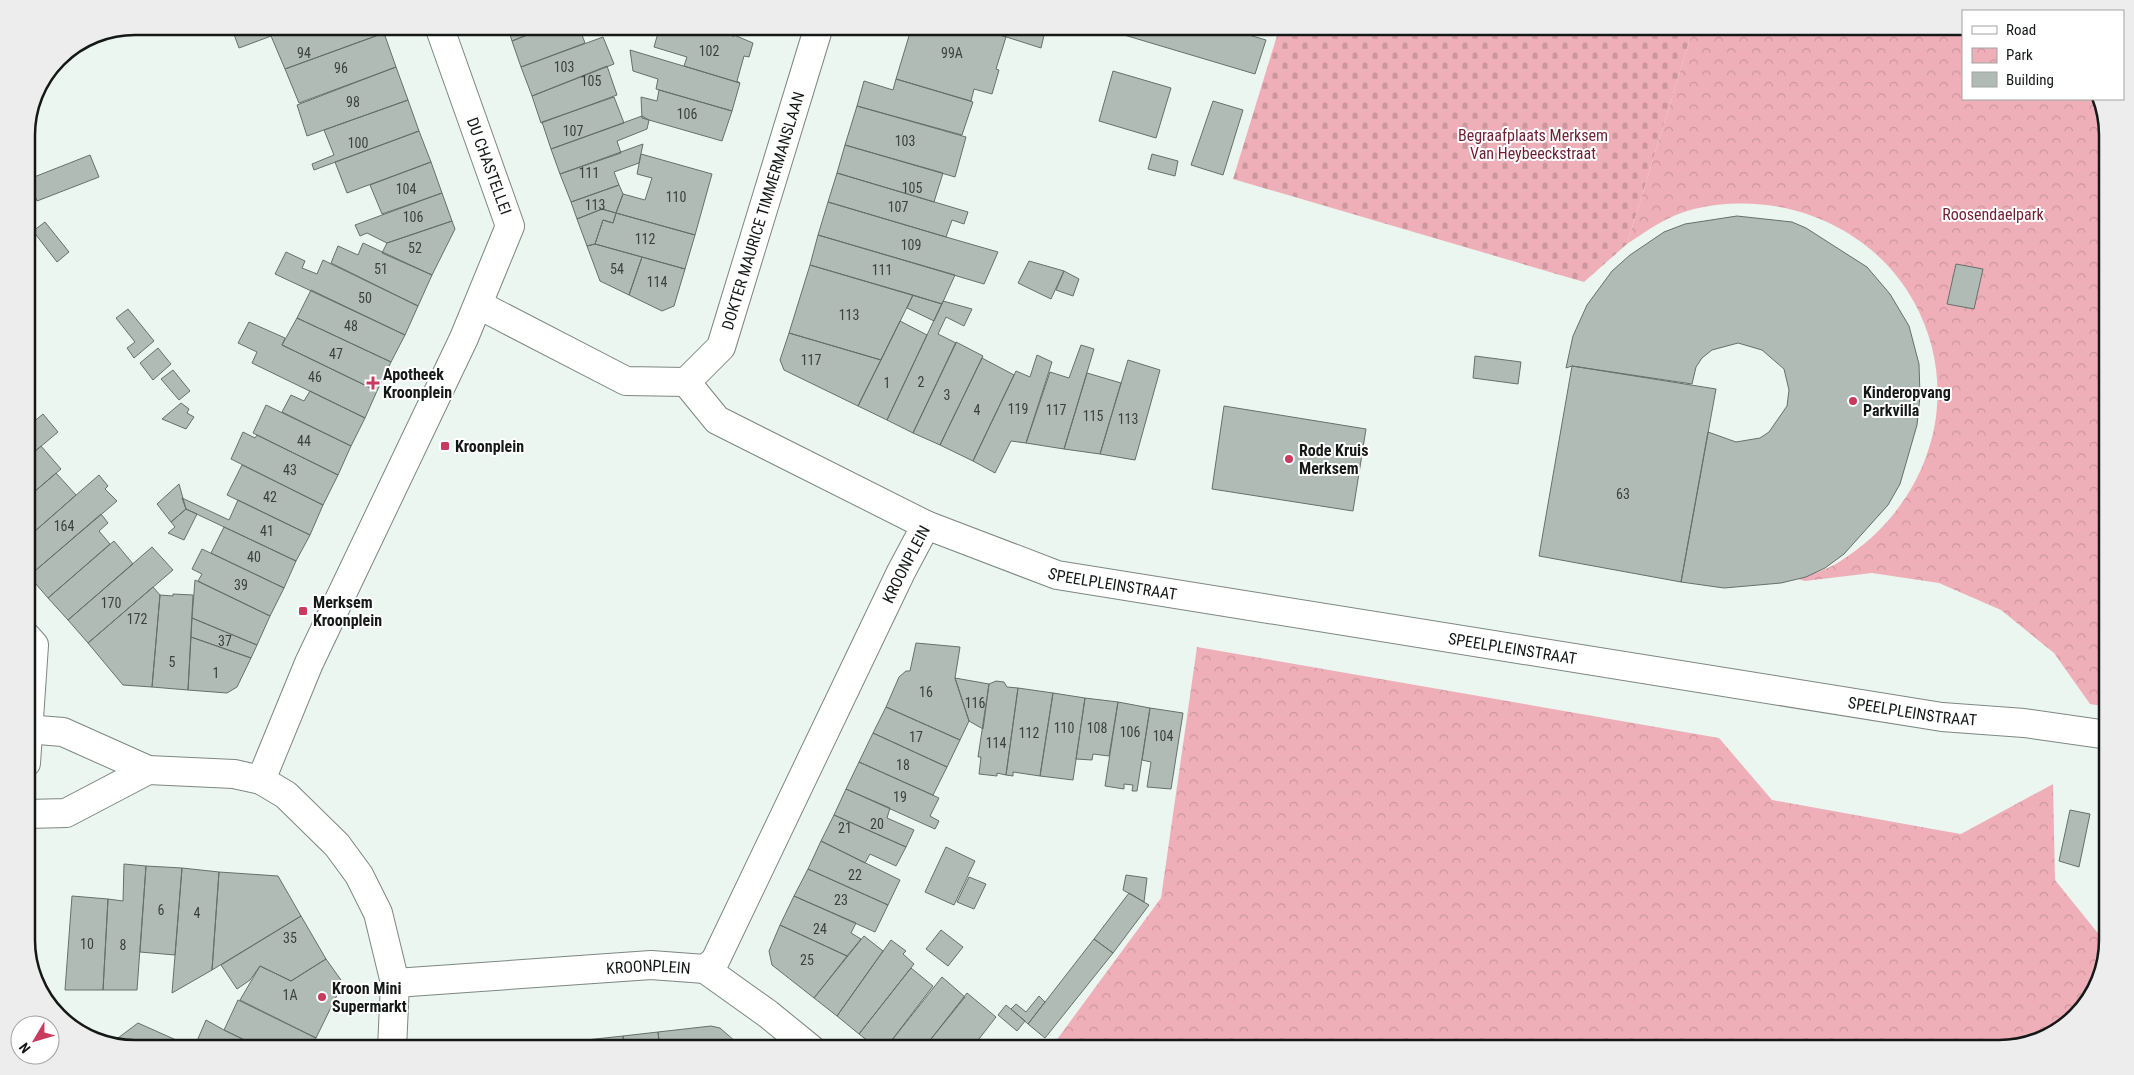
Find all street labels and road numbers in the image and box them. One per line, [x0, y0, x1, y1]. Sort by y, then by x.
street label: DOKTER MAURICE TIMMERMANSLAAN [717, 89, 808, 332]
street label: DU CHASTELLEI [463, 115, 515, 217]
street label: KROONPLEIN [878, 522, 934, 606]
street label: SPEELPLEINSTRAAT [1046, 563, 1178, 604]
street label: SPEELPLEINSTRAAT [1447, 628, 1578, 668]
street label: SPEELPLEINSTRAAT [1847, 693, 1978, 729]
street label: KROONPLEIN [605, 955, 691, 978]

